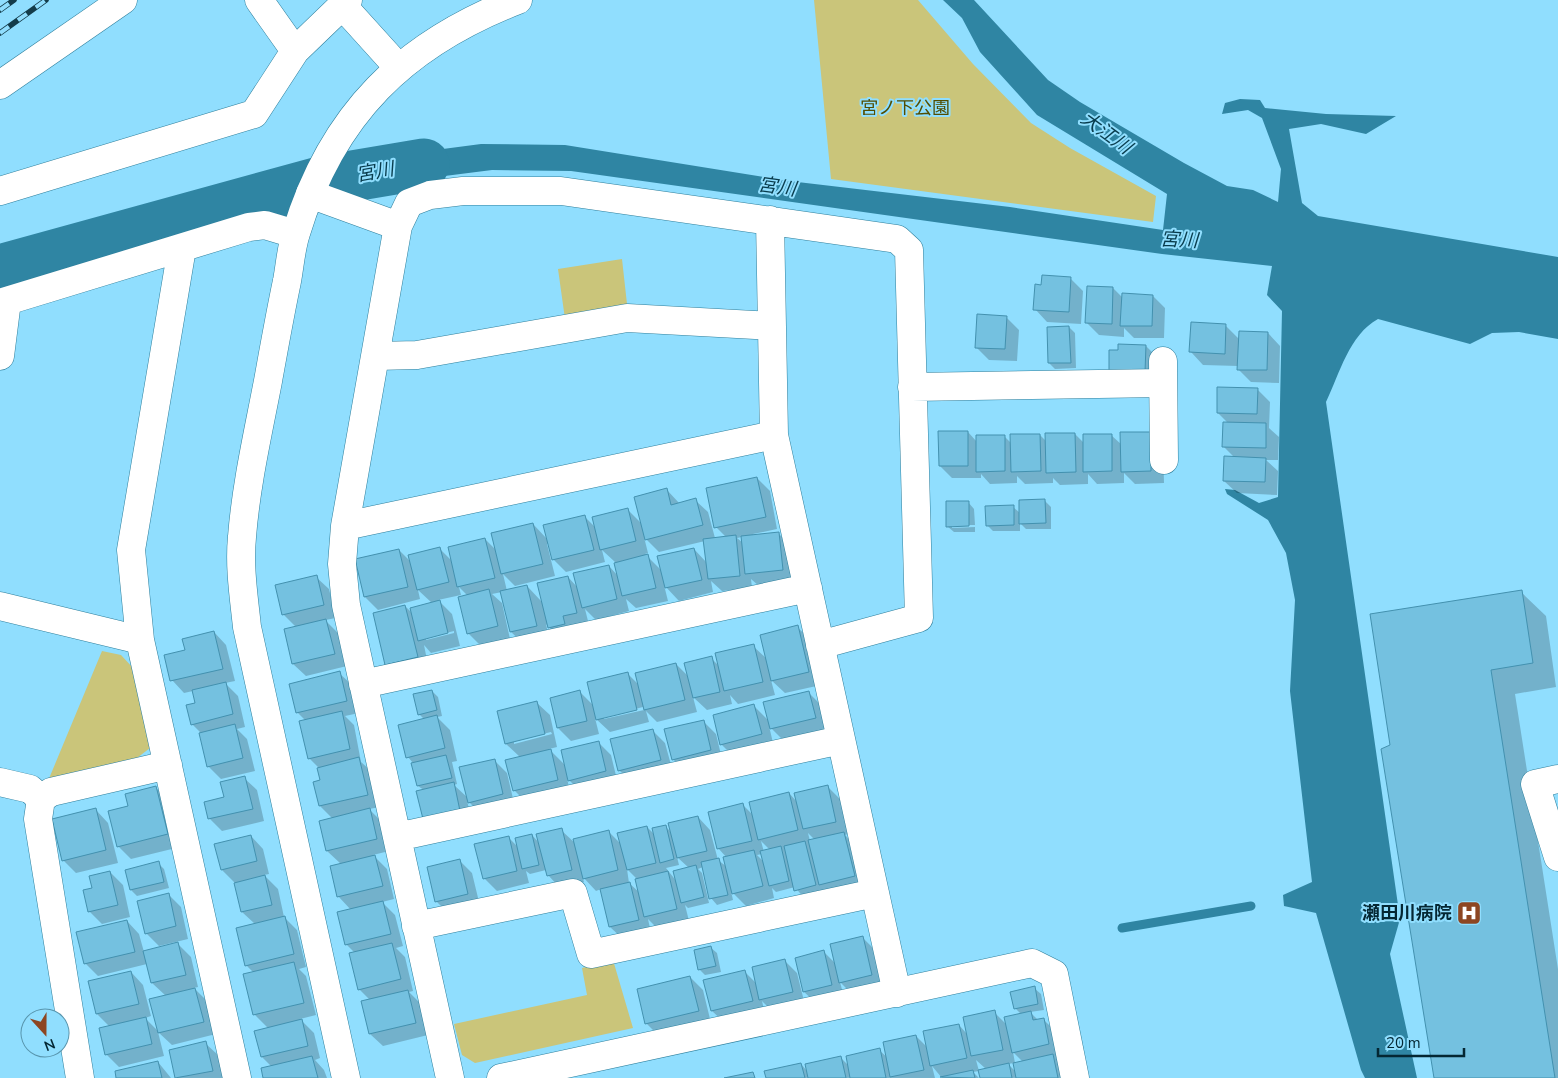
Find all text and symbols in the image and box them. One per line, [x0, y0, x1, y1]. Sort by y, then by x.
park label: 宮ノ下公園 [860, 96, 950, 120]
water label: 大江川 [1075, 106, 1138, 161]
water label: 宮川 [354, 156, 398, 188]
water label: 宮川 [756, 171, 800, 203]
water label: 宮川 [1159, 226, 1201, 254]
hospital icon: 瀬田川病院 [1456, 900, 1482, 926]
place label: 瀬田川病院 [1362, 901, 1452, 925]
north arrow [20, 1008, 70, 1058]
scale bar [1378, 1026, 1464, 1058]
text: 20 m [1386, 1033, 1421, 1053]
text: N [41, 1034, 58, 1055]

